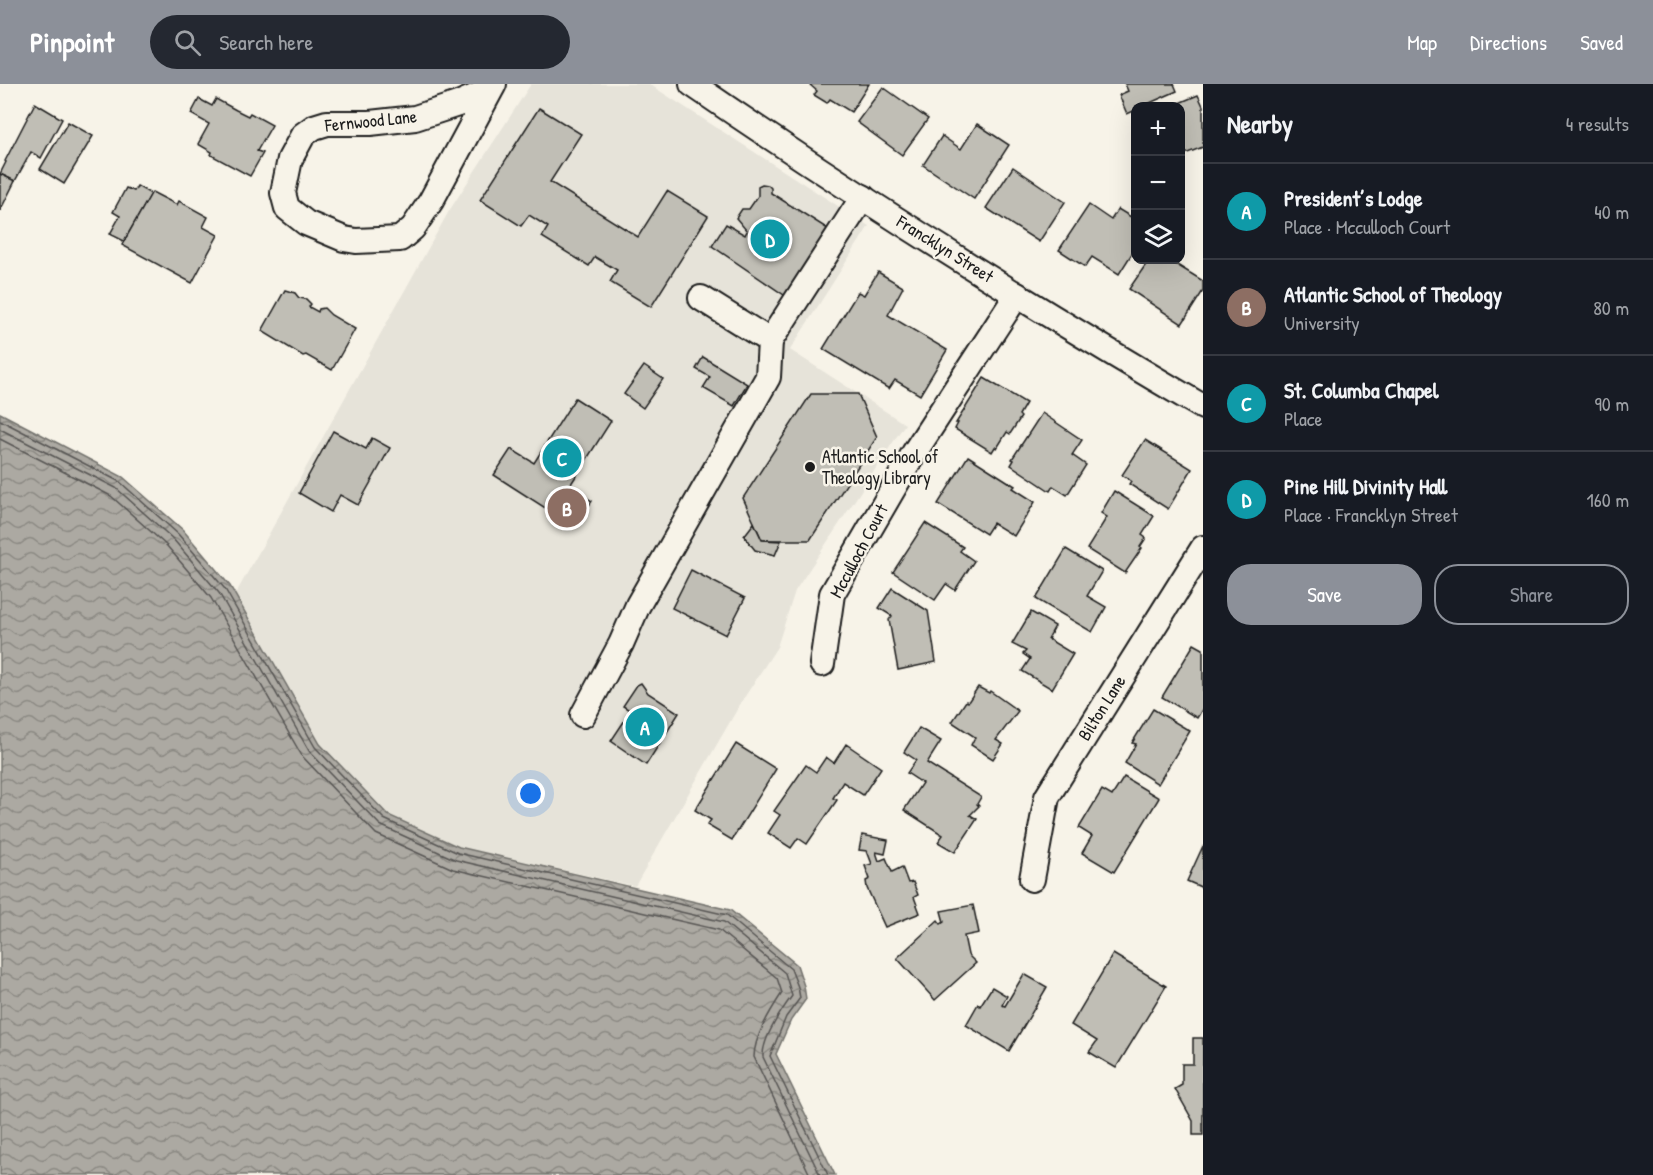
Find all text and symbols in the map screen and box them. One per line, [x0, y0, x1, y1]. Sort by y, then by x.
search box [150, 15, 570, 69]
text: Pinpoint [30, 23, 114, 61]
icon: search [171, 26, 204, 59]
text: Search here [219, 27, 313, 57]
text: Map [1407, 28, 1437, 57]
text: Directions [1470, 28, 1547, 57]
text: Saved [1580, 28, 1623, 57]
map controls [1131, 102, 1185, 264]
button: + [1131, 102, 1185, 156]
street label: Fernwood Lane [323, 103, 418, 138]
text: Nearby [1227, 106, 1293, 141]
text: 4 results [1566, 110, 1629, 137]
button: − [1131, 156, 1185, 210]
text: President’s Lodge [1284, 183, 1423, 213]
text: A [1242, 198, 1251, 225]
text: 40 m [1594, 198, 1629, 225]
street label: Francklyn Street [891, 208, 999, 289]
button: layers [1131, 210, 1185, 264]
text: Place · Mcculloch Court [1284, 213, 1450, 240]
pin: D [750, 216, 790, 262]
text: Atlantic School of Theology [1284, 279, 1502, 309]
text: B [1241, 294, 1252, 321]
text: 80 m [1593, 294, 1629, 321]
text: University [1284, 309, 1360, 336]
text: St. Columba Chapel [1284, 375, 1439, 405]
text: C [1241, 390, 1252, 417]
text: 90 m [1595, 390, 1629, 417]
text: Place [1284, 405, 1323, 432]
pin: C [542, 436, 582, 481]
place label: Atlantic School of Theology Library [822, 444, 939, 490]
marker: Atlantic School of Theology Library [803, 460, 817, 474]
text: Pine Hill Divinity Hall [1284, 471, 1447, 501]
pin: B [548, 486, 586, 530]
text: D [1242, 486, 1251, 513]
text: 160 m [1587, 486, 1629, 513]
street label: Mcculloch Court [823, 499, 894, 602]
text: Place · Francklyn Street [1284, 501, 1458, 528]
button: Save [1227, 564, 1422, 625]
button: Share [1434, 564, 1629, 625]
street label: Bilton Lane [1072, 670, 1131, 745]
pin: A [626, 704, 664, 750]
your location [516, 779, 545, 808]

